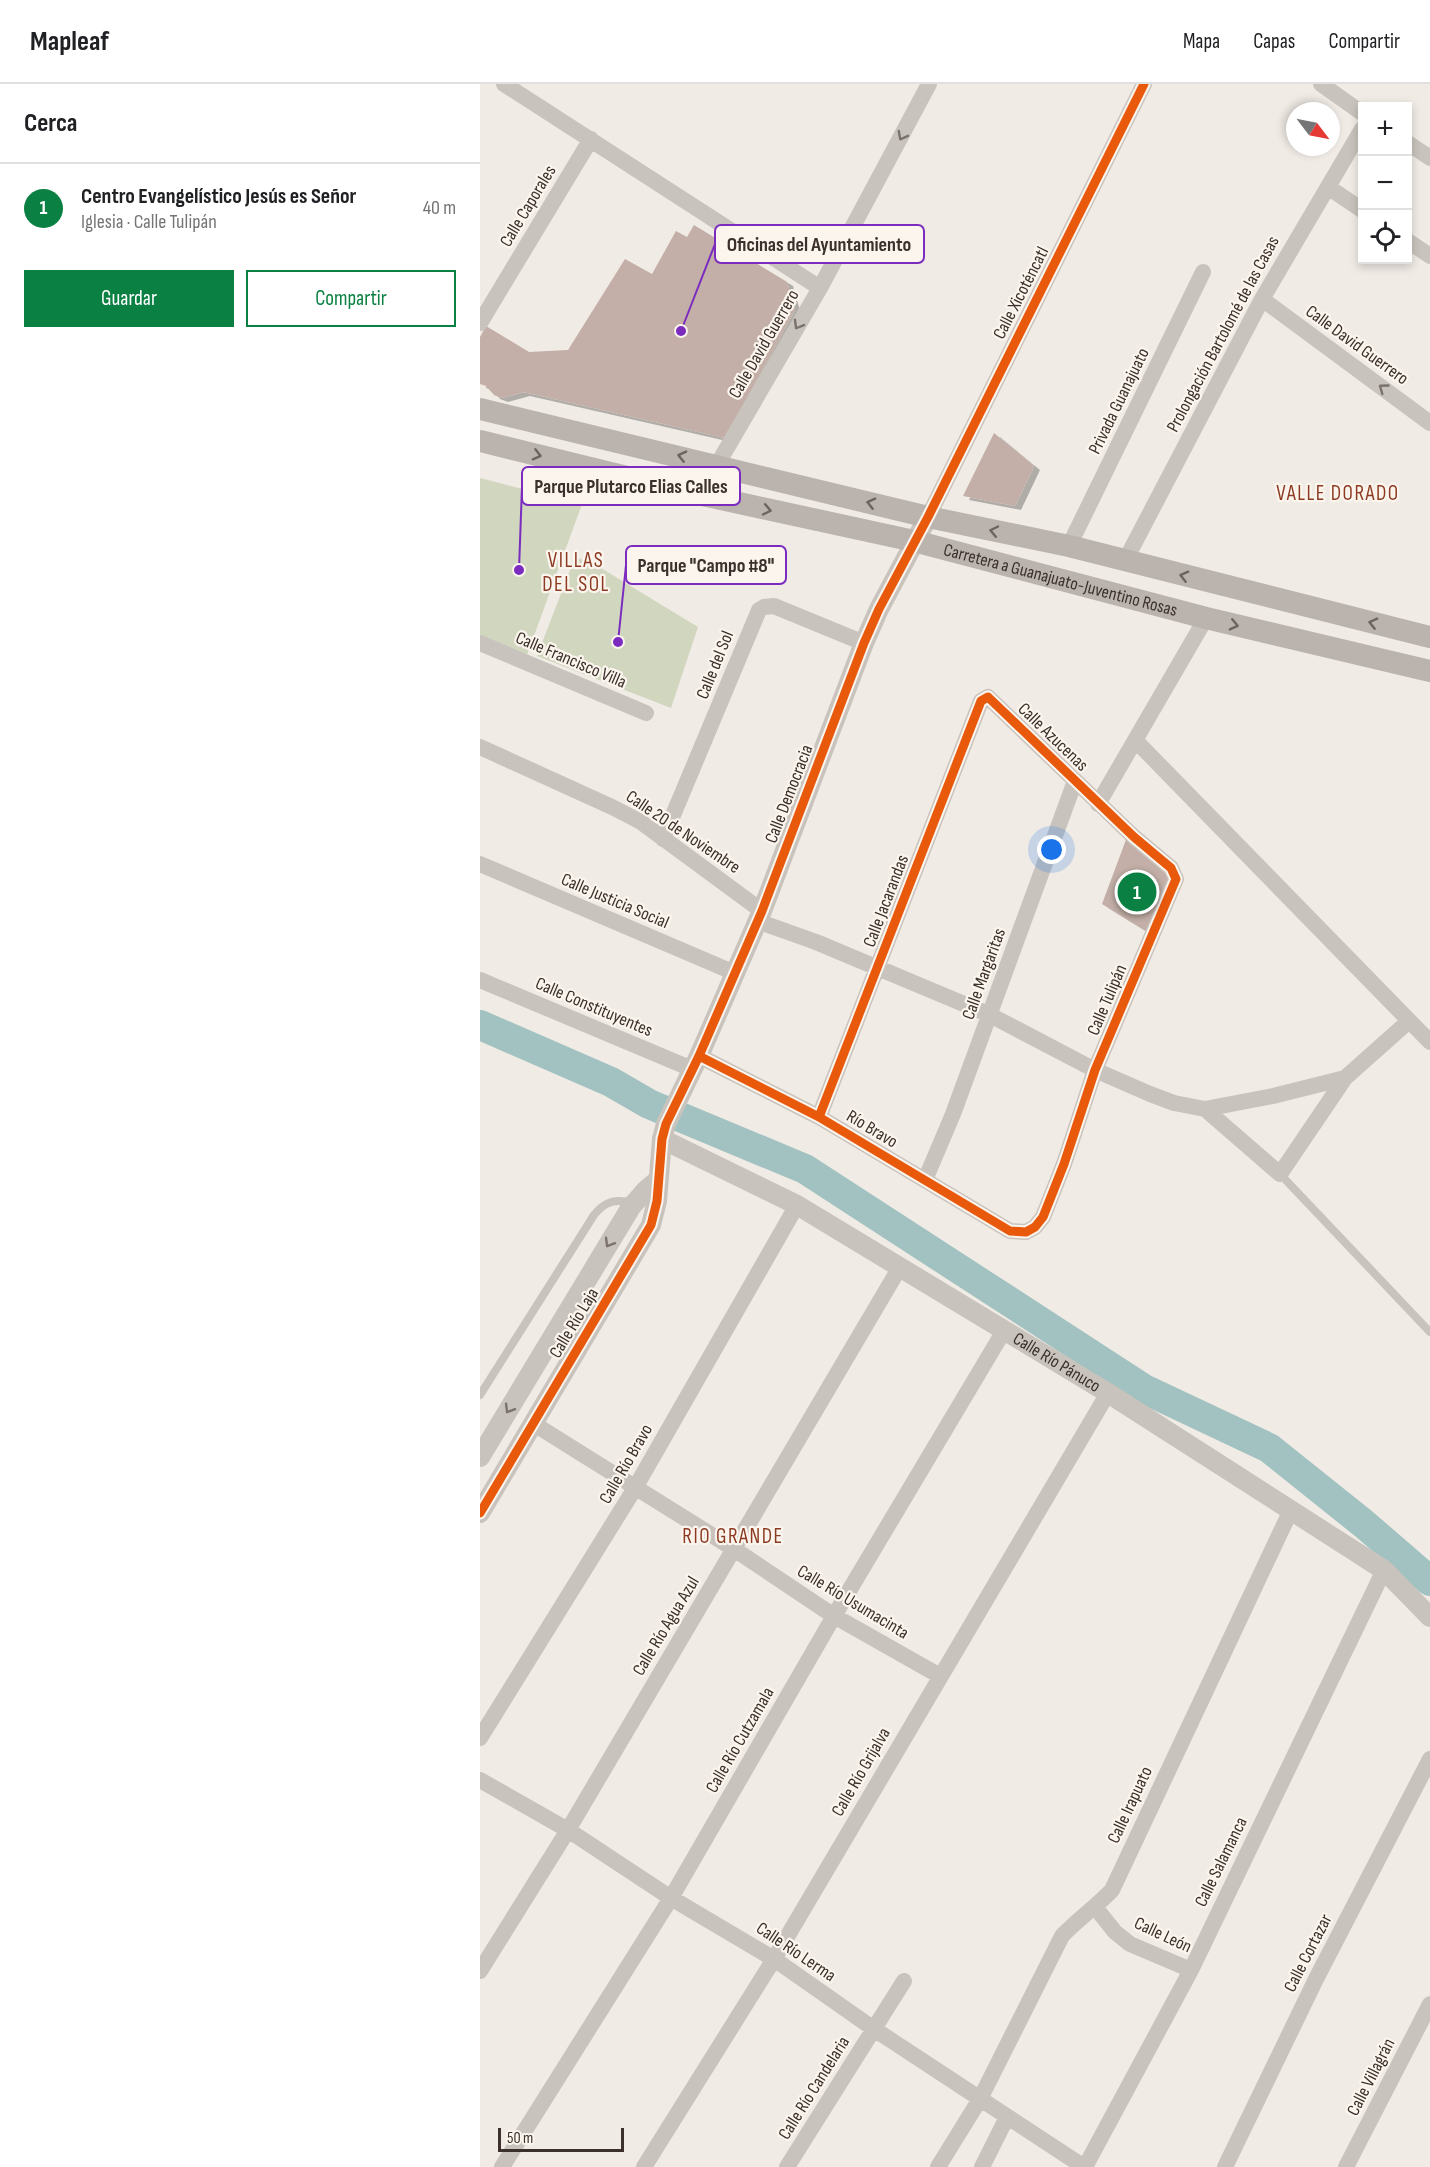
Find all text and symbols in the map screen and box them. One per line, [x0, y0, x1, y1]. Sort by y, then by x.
text: Mapleaf [30, 25, 109, 58]
text: Mapa [1183, 29, 1220, 54]
text: Capas [1253, 29, 1295, 54]
text: Compartir [1328, 29, 1400, 54]
north arrow [1286, 102, 1340, 156]
map controls [1358, 102, 1412, 264]
button: + [1358, 102, 1412, 156]
text: Cerca [24, 108, 77, 139]
one-way arrow [898, 129, 909, 140]
button: − [1358, 156, 1412, 210]
street label: Calle Caporales [495, 161, 561, 251]
text: Centro Evangelístico Jesús es Señor [81, 183, 356, 210]
text: 1 [40, 196, 47, 220]
text: 40 m [423, 196, 456, 220]
text: Iglesia · Calle Tulipán [81, 210, 217, 234]
button: locate [1358, 210, 1412, 264]
callout: Oficinas del Ayuntamiento [715, 225, 924, 263]
street label: Prolongación Bartolomé de las Casas [1162, 232, 1284, 436]
text: Oficinas del Ayuntamiento [727, 233, 911, 257]
street label: Calle Xicoténcatl [989, 243, 1053, 343]
button: Guardar [24, 270, 234, 327]
button: Compartir [246, 270, 456, 327]
street label: Calle David Guerrero [724, 286, 804, 402]
street label: Calle David Guerrero [1302, 301, 1412, 389]
one-way arrow [794, 319, 805, 329]
street label: Privada Guanajuato [1084, 344, 1154, 458]
one-way arrow [1378, 384, 1389, 395]
one-way arrow [532, 447, 542, 460]
one-way arrow [677, 451, 687, 464]
callout: Parque Plutarco Elias Calles [522, 467, 740, 505]
text: Parque Plutarco Elias Calles [534, 475, 728, 499]
district label: VALLE DORADO [1276, 481, 1400, 506]
one-way arrow [866, 498, 876, 511]
one-way arrow [762, 502, 772, 515]
one-way arrow [990, 525, 1000, 538]
street label: Carretera a Guanajuato-Juventino Rosas [941, 539, 1180, 621]
callout: Parque "Campo #8" [626, 546, 786, 584]
district label: VILLAS DEL SOL [542, 548, 610, 597]
text: Parque "Campo #8" [638, 554, 775, 578]
one-way arrow [1179, 571, 1189, 584]
one-way arrow [1229, 617, 1239, 630]
one-way arrow [1368, 618, 1378, 631]
street label: Calle Francisco Villa [513, 627, 629, 693]
street label: Calle del Sol [692, 628, 738, 702]
street label: Calle Azucenas [1014, 698, 1092, 776]
street label: Calle Democracia [761, 742, 817, 846]
street label: Calle 20 de Noviembre [622, 786, 744, 878]
your location [1037, 835, 1066, 864]
street label: Calle Jacarandas [859, 852, 913, 950]
street label: Calle Justicia Social [558, 869, 672, 933]
pin: 1 [1118, 870, 1156, 914]
street label: Calle Margaritas [958, 925, 1010, 1023]
street label: Calle Tulipán [1083, 961, 1131, 1039]
street label: Calle Constituyentes [532, 973, 656, 1041]
street label: Río Bravo [843, 1106, 901, 1152]
one-way arrow [605, 1237, 617, 1247]
street label: Calle Río Laja [545, 1284, 603, 1362]
street label: Calle Río Pánuco [1009, 1328, 1104, 1397]
one-way arrow [504, 1403, 516, 1413]
street label: Calle Río Bravo [595, 1421, 657, 1507]
district label: RIO GRANDE [682, 1524, 784, 1549]
street label: Calle Río Usumacinta [793, 1560, 913, 1644]
street label: Calle Río Agua Azul [628, 1573, 704, 1679]
street label: Calle Río Cutzamala [701, 1684, 779, 1796]
street label: Calle Río Grijalva [827, 1724, 895, 1820]
street label: Calle Irapuato [1103, 1763, 1157, 1847]
street label: Calle Salamanca [1190, 1814, 1252, 1910]
street label: Calle Cortazar [1279, 1911, 1337, 1995]
street label: Calle León [1131, 1913, 1195, 1957]
street label: Calle Río Lerma [752, 1918, 840, 1986]
street label: Calle Río Candelaria [774, 2032, 854, 2143]
street label: Calle Villagrán [1343, 2035, 1399, 2119]
scale bar [498, 2125, 624, 2152]
text: 50 m [507, 2129, 533, 2148]

